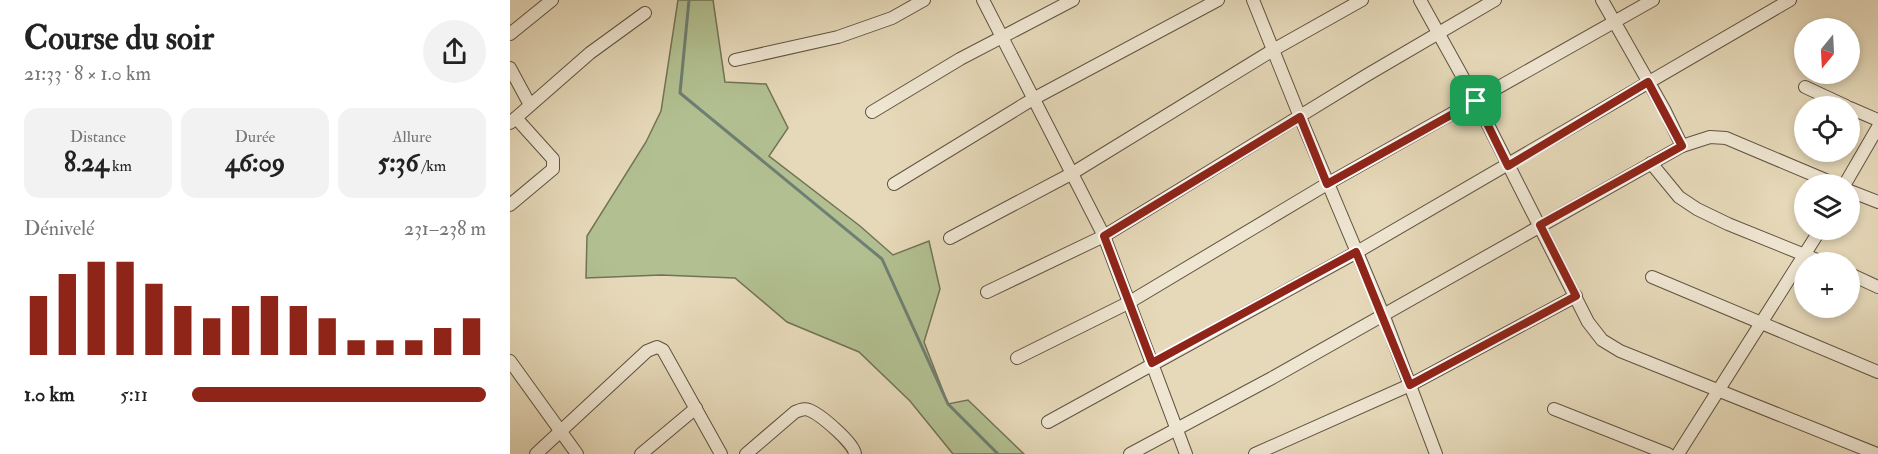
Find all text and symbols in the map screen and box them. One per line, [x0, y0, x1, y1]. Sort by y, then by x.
text: Course du soir [24, 18, 214, 59]
north arrow [1794, 18, 1860, 84]
map controls [1794, 18, 1860, 318]
button: share [423, 20, 486, 83]
text: 21:33 · 8 × 1.0 km [24, 61, 151, 86]
pin [1450, 75, 1501, 126]
icon: arrive [1459, 84, 1492, 117]
button: locate [1794, 96, 1860, 162]
text: Distance [70, 127, 126, 147]
text: Durée [235, 127, 275, 147]
text: Allure [392, 127, 432, 147]
text: 8.24 [64, 147, 109, 179]
text: 46:09 [225, 147, 285, 179]
text: 5:36 [378, 147, 419, 179]
text: km [109, 156, 132, 176]
text: /km [419, 156, 446, 176]
button: layers [1794, 174, 1860, 240]
text: Dénivelé [24, 216, 94, 241]
text: 231–238 m [404, 216, 486, 241]
button: + [1794, 252, 1860, 318]
text: 1.0 km [24, 382, 75, 407]
text: 5:11 [120, 382, 148, 407]

